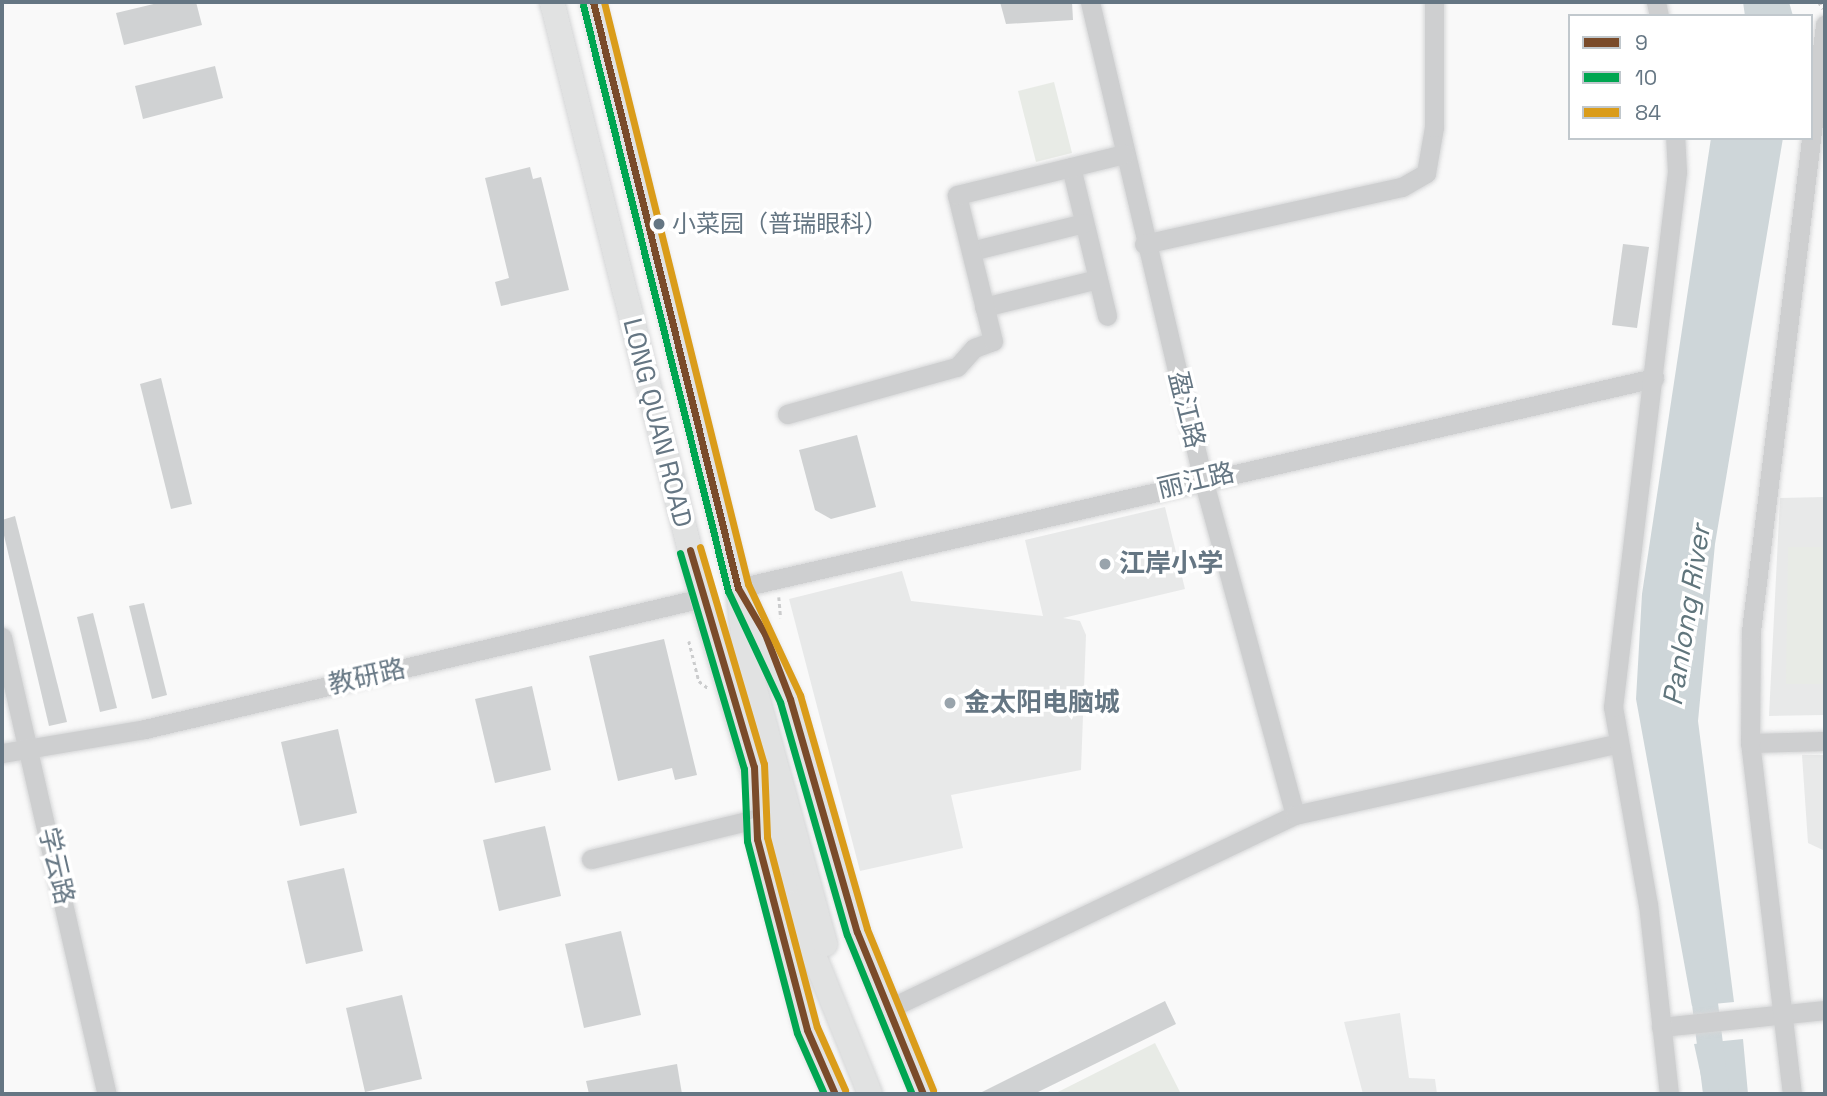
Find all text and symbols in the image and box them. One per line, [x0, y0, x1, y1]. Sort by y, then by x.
legend [1568, 14, 1813, 140]
text: 9 [1635, 29, 1648, 56]
text: 10 [1635, 64, 1657, 91]
text: 84 [1635, 99, 1661, 126]
place label: 小菜园（普瑞眼科） [672, 210, 888, 238]
marker: 小菜园（普瑞眼科） [652, 217, 666, 231]
street label: LONG QUAN ROAD [616, 315, 698, 531]
street label: 盈江路 [1161, 368, 1211, 452]
street label: 丽江路 [1154, 457, 1238, 505]
water label: Panlong River [1655, 522, 1717, 708]
place label: 江岸小学 [1119, 548, 1223, 580]
marker: 江岸小学 [1097, 556, 1113, 572]
street label: 教研路 [325, 653, 409, 701]
place label: 金太阳电脑城 [964, 687, 1120, 719]
marker: 金太阳电脑城 [942, 695, 958, 711]
street label: 学云路 [32, 824, 80, 908]

